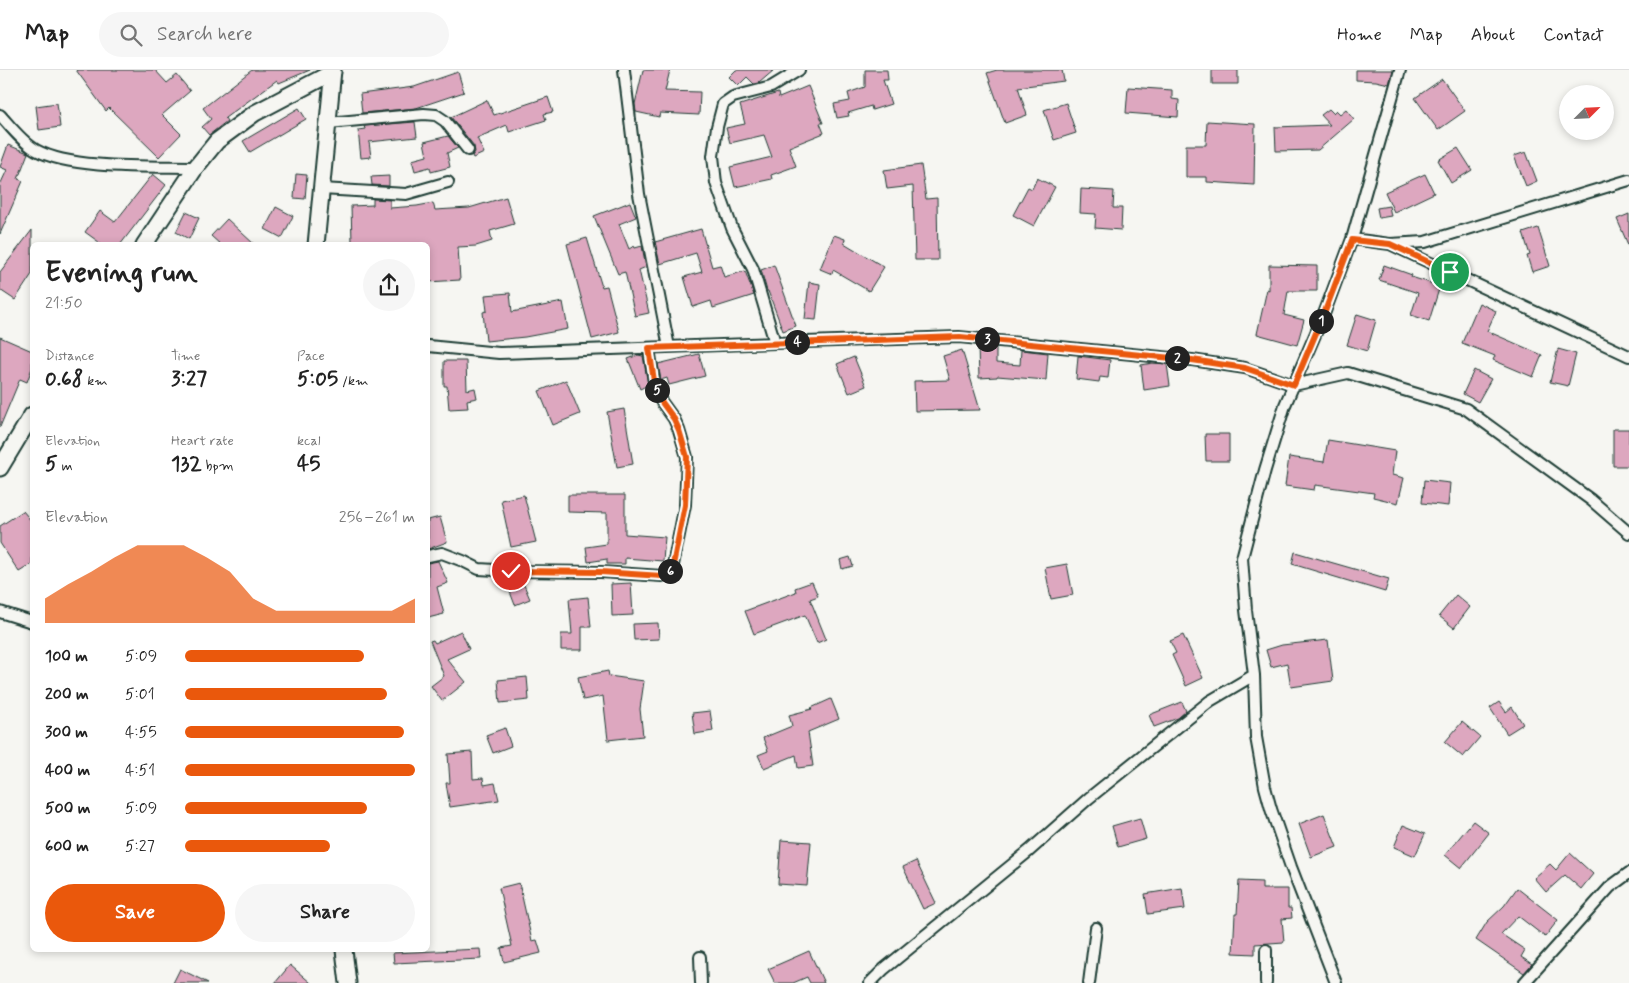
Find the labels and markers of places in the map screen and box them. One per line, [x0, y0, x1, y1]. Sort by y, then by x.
pin [1429, 251, 1471, 293]
pin: 1 [1308, 308, 1334, 334]
pin: 3 [974, 326, 1000, 352]
pin: 4 [784, 330, 810, 354]
pin: 2 [1164, 346, 1190, 370]
pin: 5 [644, 378, 670, 402]
pin [490, 550, 532, 592]
pin: 6 [658, 558, 682, 584]

